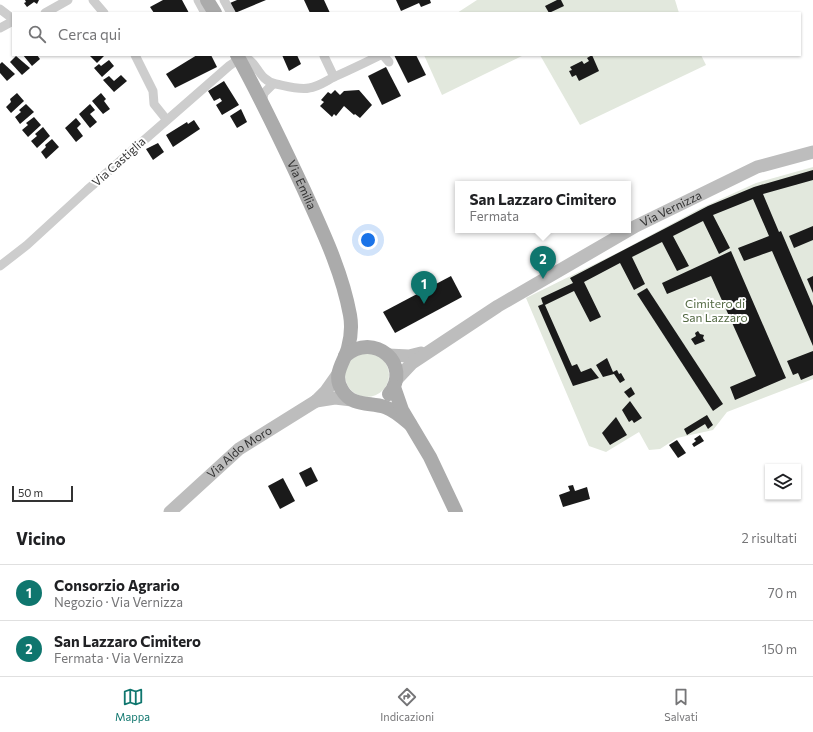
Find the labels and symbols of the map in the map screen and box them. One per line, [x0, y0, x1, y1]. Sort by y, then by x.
street label: Via Castiglia [89, 134, 148, 189]
street label: Via Emilia [285, 158, 320, 211]
street label: Via Vernizza [638, 187, 704, 229]
your location [358, 230, 378, 250]
pin: 2 [530, 246, 556, 279]
pin: 1 [411, 271, 437, 304]
park label: Cimitero di San Lazzaro [682, 296, 748, 324]
street label: Via Aldo Moro [204, 422, 274, 481]
scale bar [12, 484, 73, 503]

